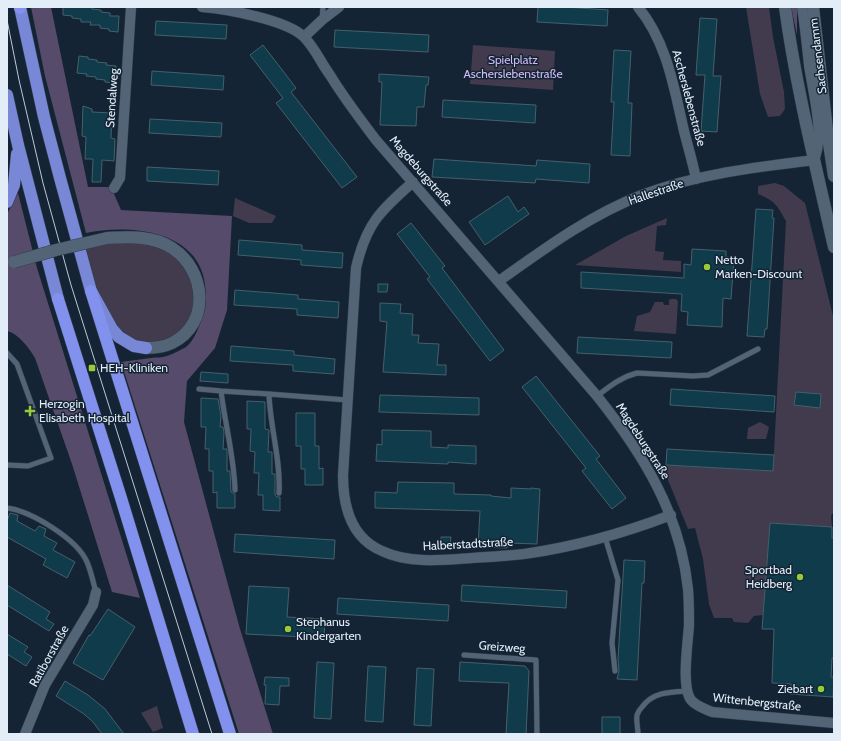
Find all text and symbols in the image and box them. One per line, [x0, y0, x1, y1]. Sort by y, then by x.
street label: Sachsendamm [805, 17, 830, 95]
street label: Ascherslebenstraße [669, 48, 710, 148]
park label: Spielplatz Ascherslebenstraße [463, 52, 563, 81]
street label: Stendalweg [102, 67, 121, 128]
street label: Magdeburgstraße [387, 132, 456, 209]
street label: Hallestraße [626, 175, 685, 208]
place label: Netto Marken-Discount [715, 252, 802, 281]
marker: Netto Marken-Discount [702, 262, 712, 272]
place label: HEH-Kliniken [100, 360, 168, 375]
marker: HEH-Kliniken [87, 363, 97, 373]
place label: Herzogin Elisabeth Hospital [39, 396, 130, 425]
street label: Magdeburgstraße [613, 400, 674, 482]
marker: Herzogin Elisabeth Hospital [24, 405, 36, 417]
street label: Halberstadtstraße [422, 534, 514, 553]
place label: Sportbad Heidberg [745, 562, 793, 591]
marker: Sportbad Heidberg [795, 572, 805, 582]
place label: Stephanus Kindergarten [296, 614, 362, 643]
street label: Ratiborstraße [26, 622, 72, 689]
marker: Stephanus Kindergarten [283, 624, 293, 634]
street label: Greizweg [478, 637, 527, 656]
place label: Ziebart [778, 681, 813, 696]
marker: Ziebart [816, 684, 826, 694]
street label: Wittenbergstraße [712, 689, 802, 714]

